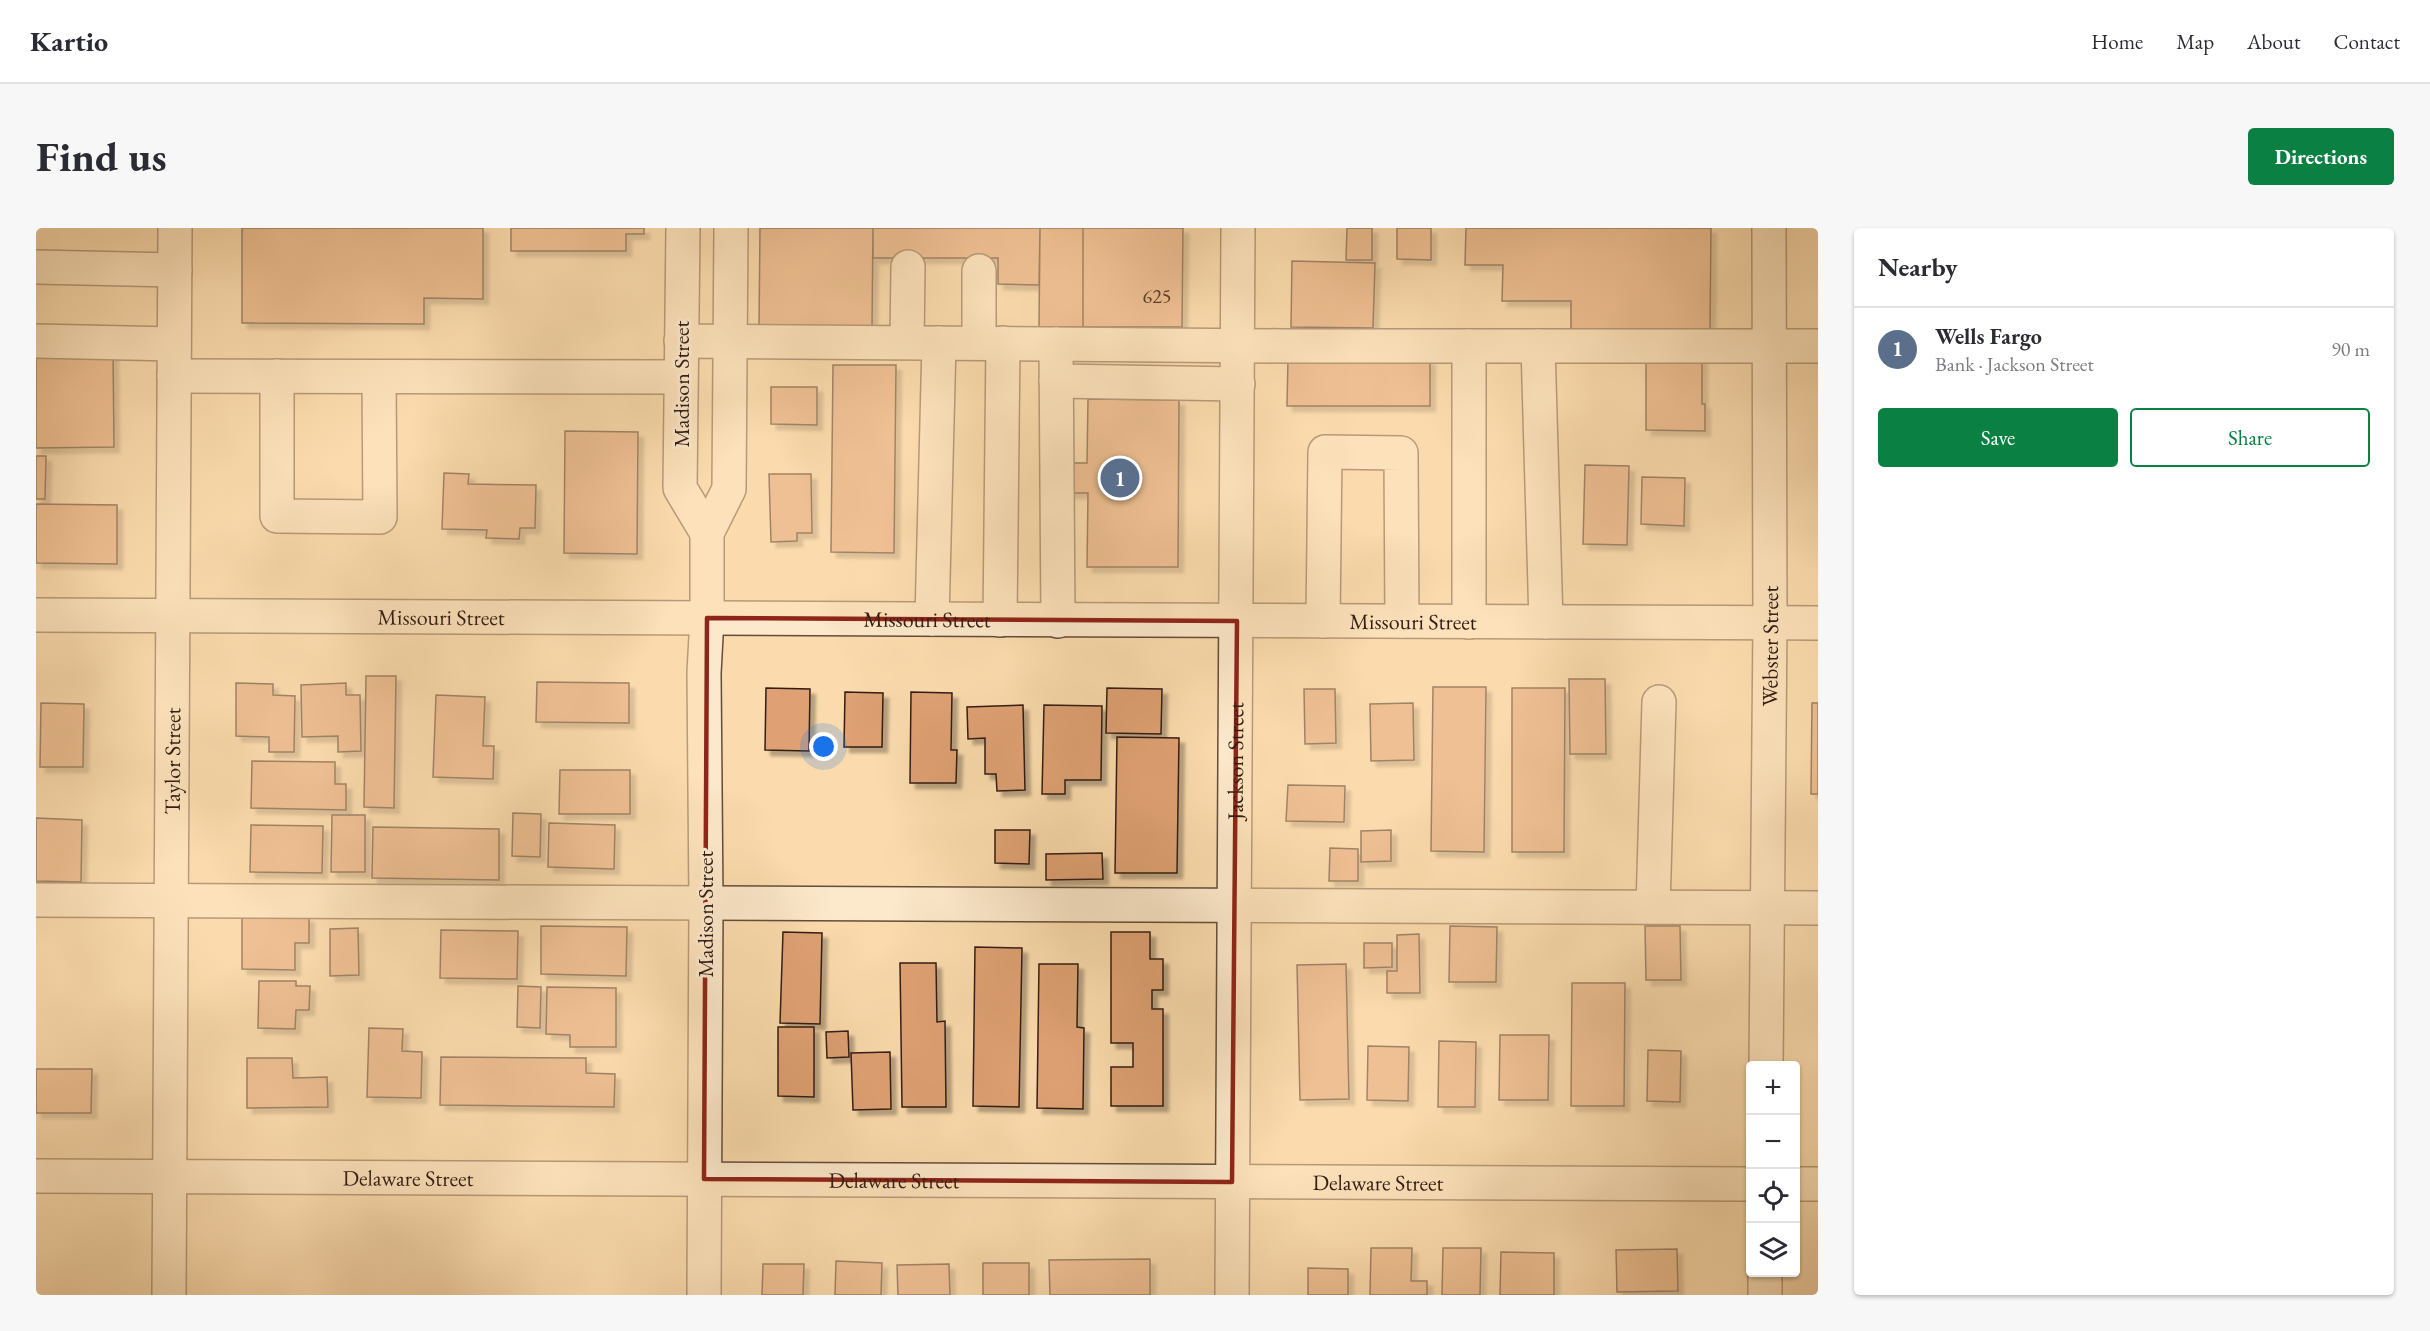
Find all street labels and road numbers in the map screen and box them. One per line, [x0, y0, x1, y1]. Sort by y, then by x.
street label: Madison Street [667, 320, 696, 448]
street label: Webster Street [1755, 586, 1785, 706]
street label: Missouri Street [377, 603, 505, 632]
street label: Missouri Street [863, 605, 991, 634]
street label: Missouri Street [1349, 607, 1477, 636]
street label: Jackson Street [1221, 702, 1250, 822]
street label: Taylor Street [158, 707, 187, 815]
street label: Madison Street [691, 850, 720, 978]
street label: Delaware Street [342, 1163, 474, 1193]
street label: Delaware Street [828, 1166, 960, 1195]
street label: Delaware Street [1312, 1168, 1444, 1198]

